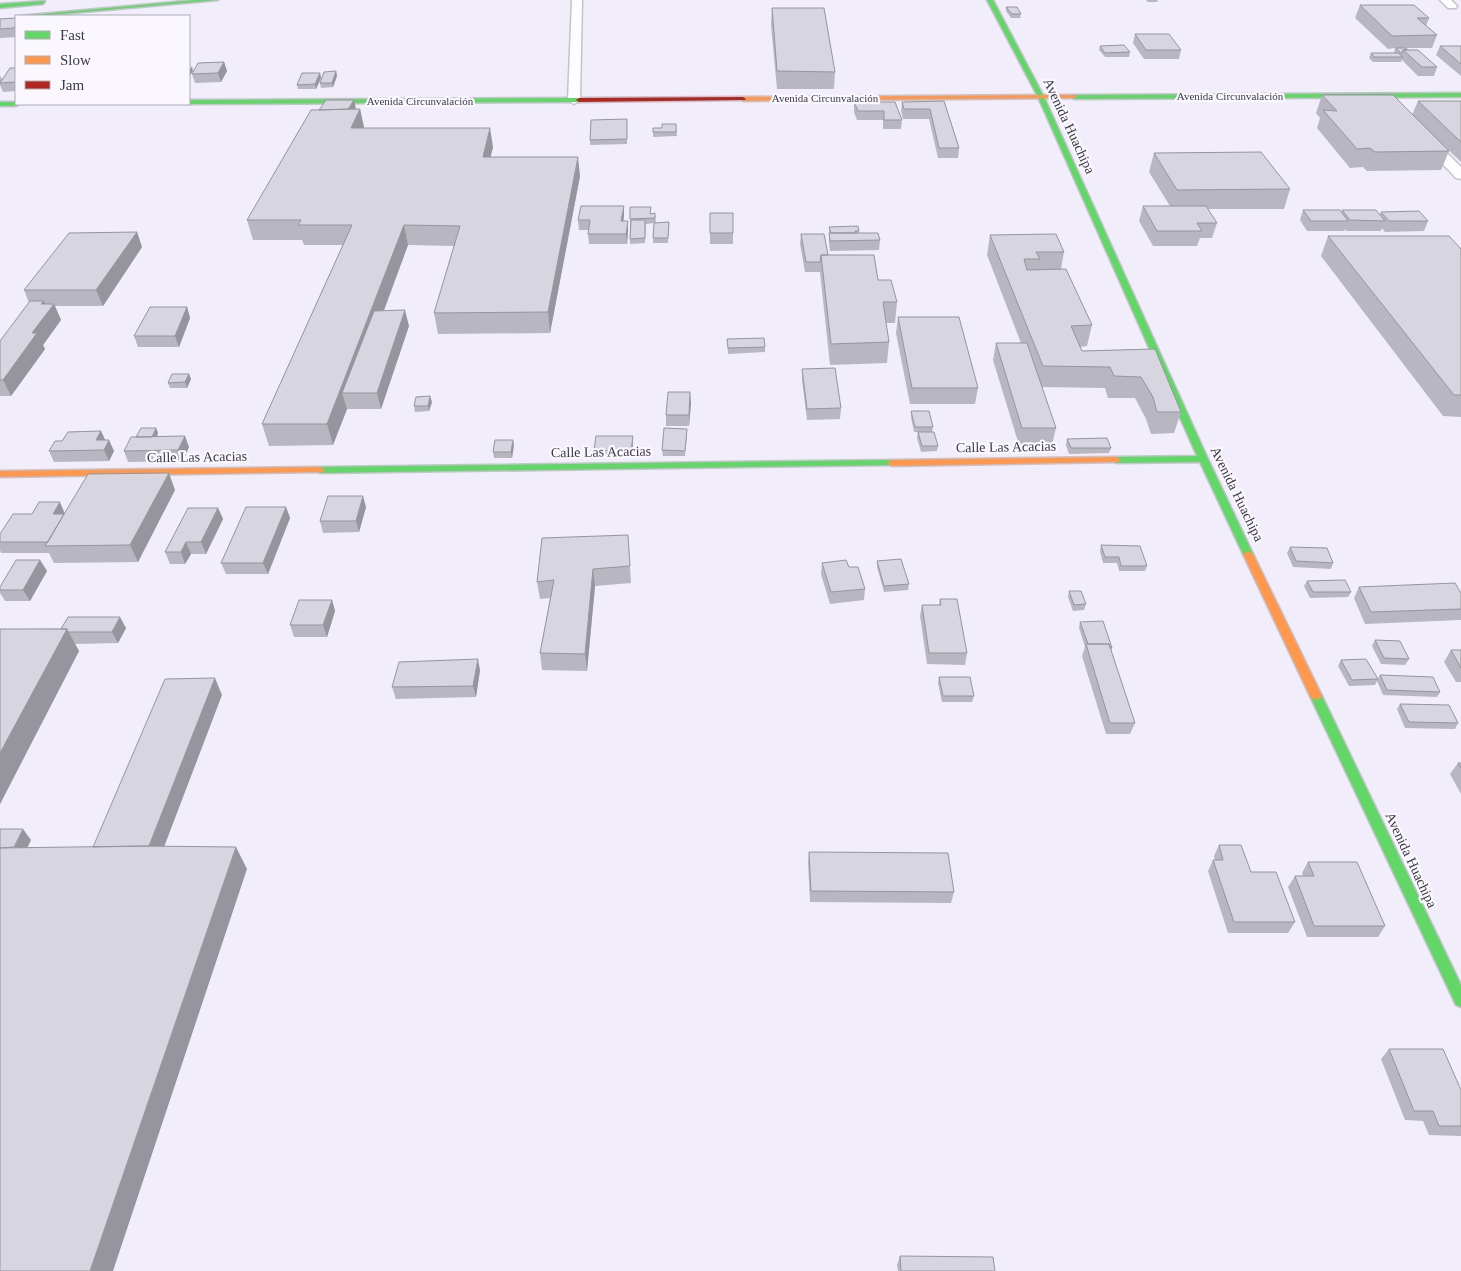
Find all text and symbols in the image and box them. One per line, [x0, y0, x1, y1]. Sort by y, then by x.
legend [15, 15, 190, 105]
text: Fast [60, 27, 86, 43]
text: Slow [60, 52, 91, 68]
street label: Avenida Huachipa [1040, 76, 1098, 177]
text: Jam [60, 77, 84, 93]
street label: Avenida Circunvalación [1177, 90, 1284, 102]
street label: Avenida Circunvalación [772, 92, 879, 104]
street label: Avenida Circunvalación [367, 95, 474, 107]
street label: Calle Las Acacias [956, 439, 1056, 455]
street label: Calle Las Acacias [551, 444, 651, 460]
street label: Avenida Huachipa [1208, 444, 1267, 545]
street label: Calle Las Acacias [147, 449, 247, 465]
street label: Avenida Huachipa [1382, 810, 1440, 911]

